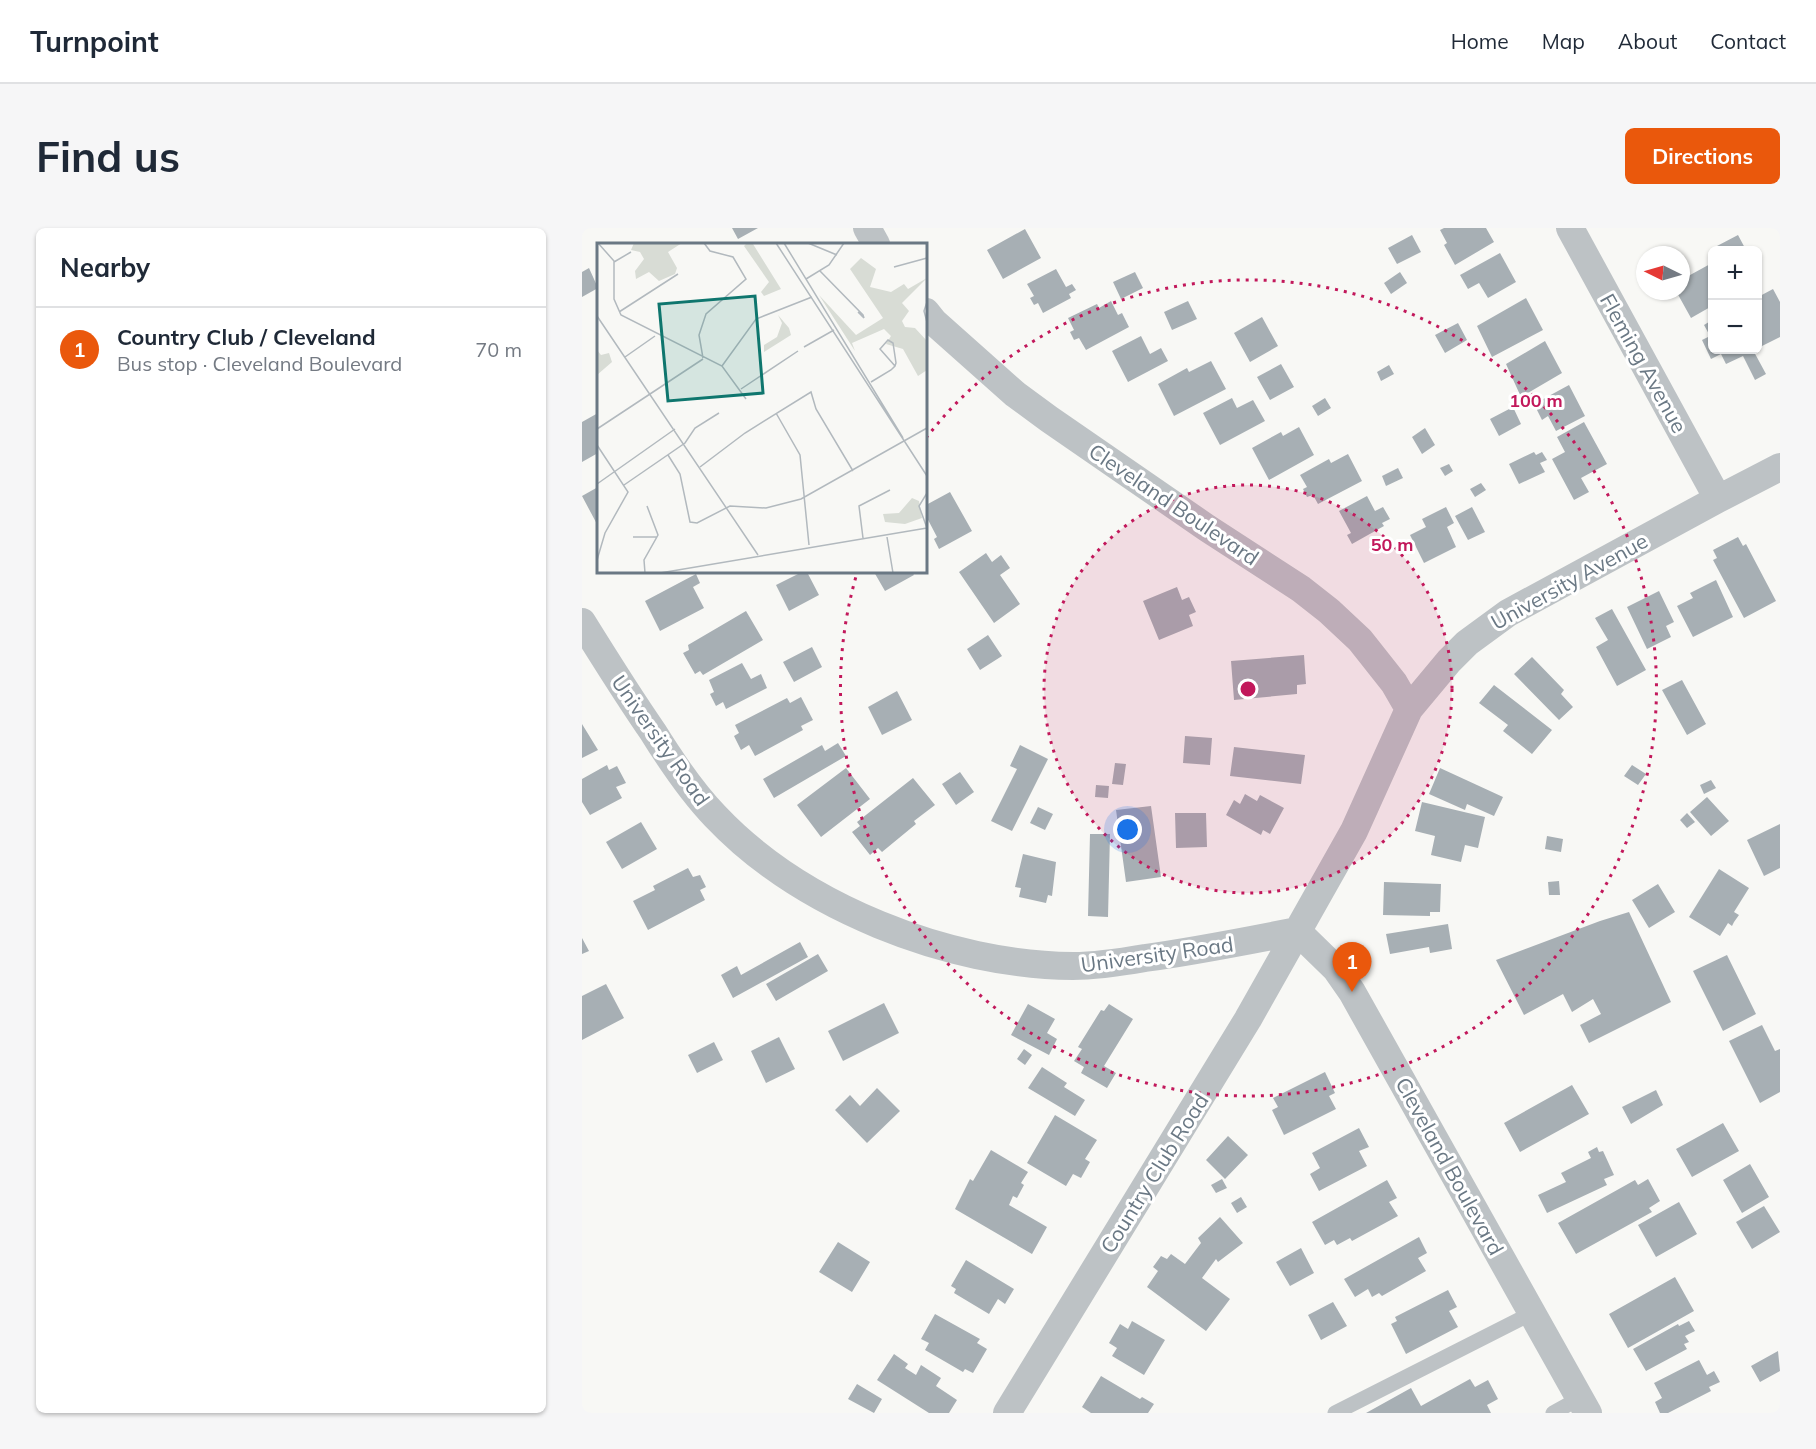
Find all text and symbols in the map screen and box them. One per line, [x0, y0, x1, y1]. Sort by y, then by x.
text: Turnpoint [30, 24, 159, 59]
text: Home [1451, 28, 1509, 54]
text: Map [1542, 28, 1585, 54]
text: About [1618, 28, 1677, 54]
text: Contact [1710, 28, 1786, 54]
button: Directions [1625, 128, 1780, 184]
text: Find us [36, 130, 180, 183]
inset map [597, 243, 927, 573]
north arrow [1636, 246, 1690, 300]
map controls [1708, 246, 1762, 354]
button: + [1708, 246, 1762, 300]
text: Nearby [60, 251, 150, 284]
street label: Fleming Avenue [1595, 289, 1693, 437]
button: − [1708, 300, 1762, 354]
text: Country Club / Cleveland [117, 323, 376, 351]
text: 1 [74, 337, 86, 362]
text: 70 m [475, 337, 522, 362]
text: Bus stop · Cleveland Boulevard [117, 351, 402, 376]
text: 100 m [1509, 389, 1563, 412]
street label: Cleveland Boulevard [1084, 437, 1264, 571]
street label: University Avenue [1486, 527, 1652, 635]
text: 50 m [1371, 533, 1413, 556]
street label: University Road [606, 670, 716, 810]
centre of rings [1238, 679, 1258, 699]
your location [1113, 815, 1142, 844]
street label: University Road [1079, 930, 1235, 978]
pin: 1 [1332, 942, 1372, 992]
street label: Cleveland Boulevard [1390, 1073, 1510, 1259]
street label: Country Club Road [1094, 1088, 1214, 1258]

